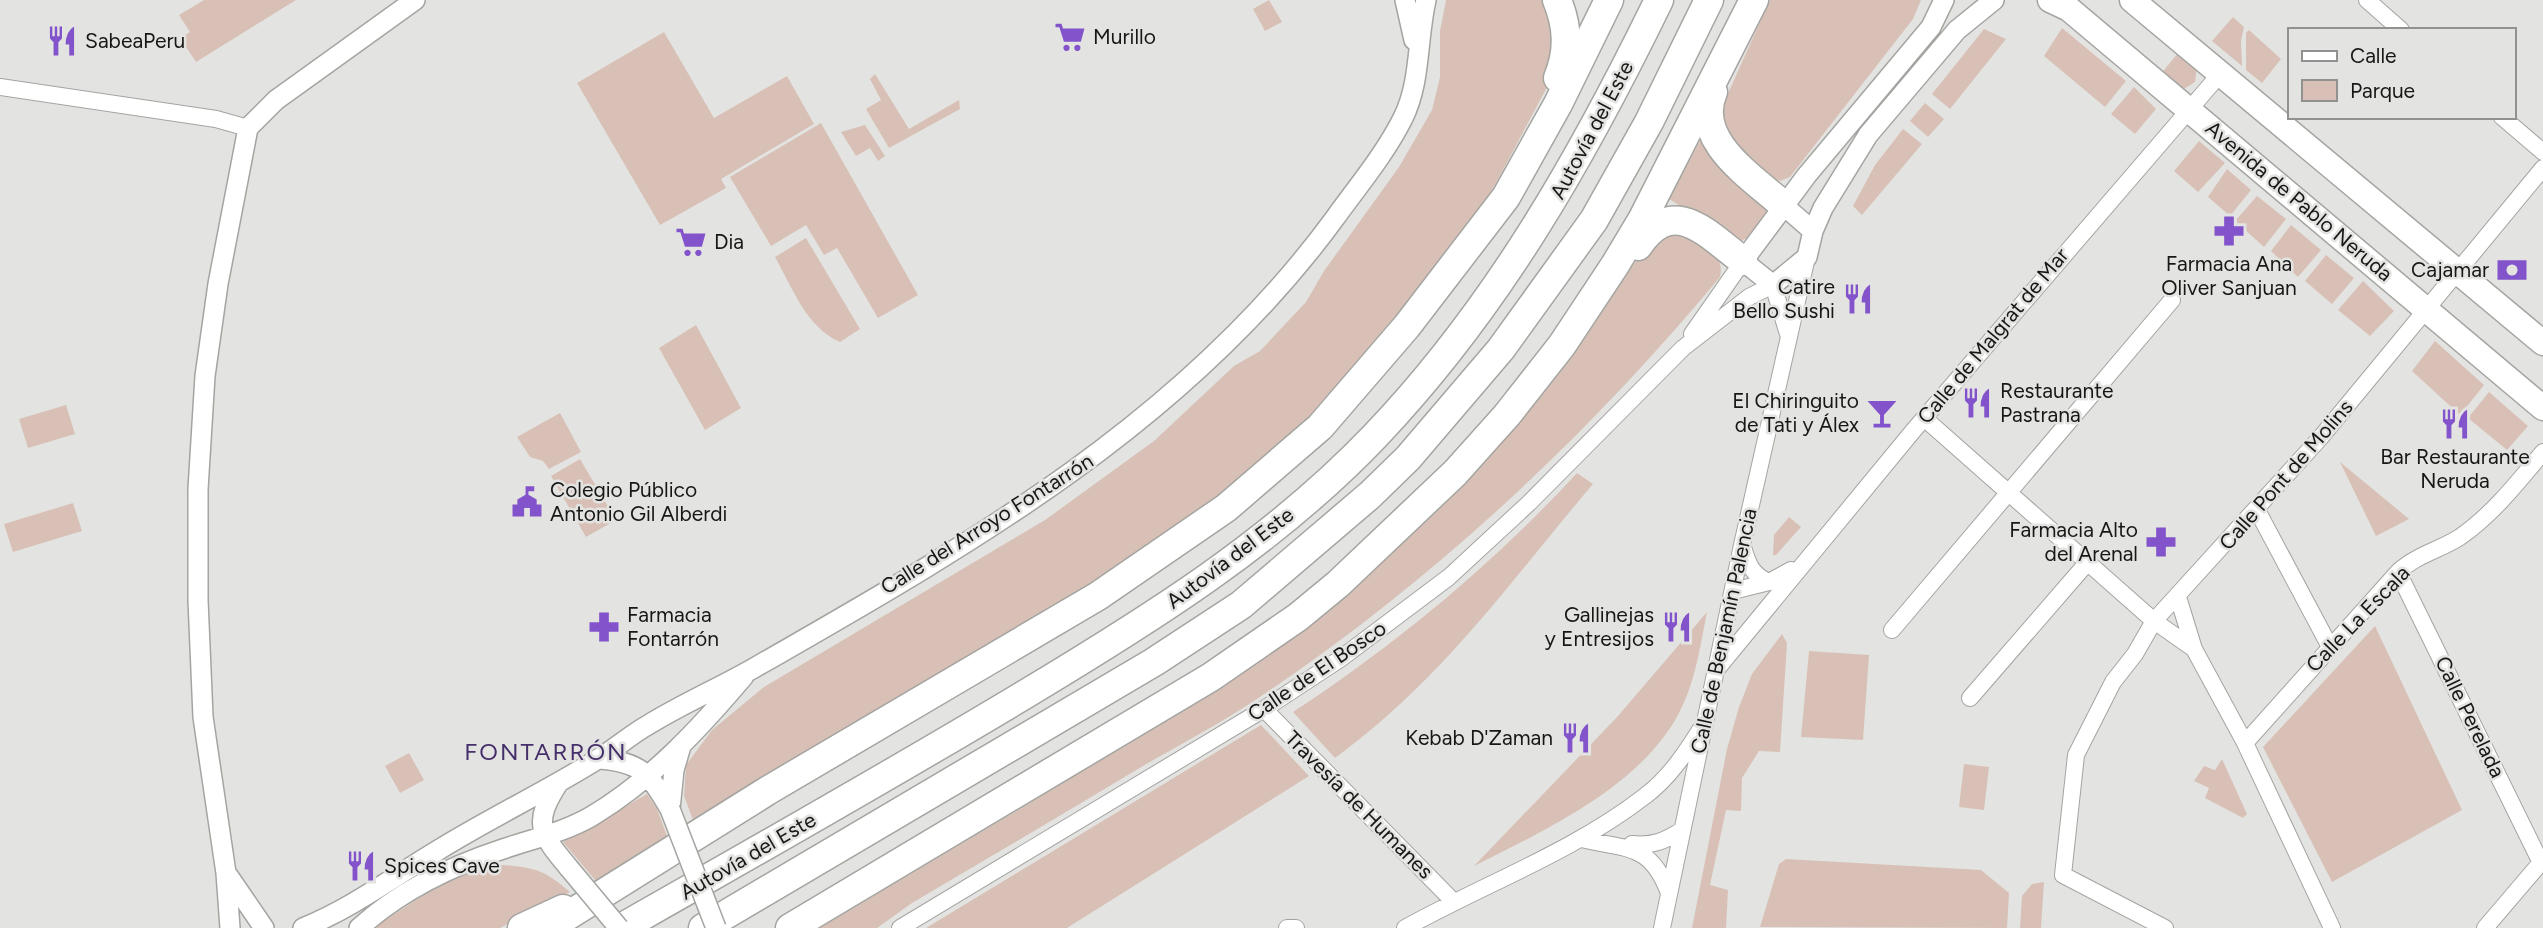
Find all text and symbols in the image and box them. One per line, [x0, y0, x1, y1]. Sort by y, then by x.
supermarket icon: Murillo [1053, 20, 1087, 54]
restaurant icon: SabeaPeru [45, 24, 79, 58]
place label: Murillo [1093, 24, 1156, 49]
place label: SabeaPeru [85, 28, 185, 53]
legend [2288, 28, 2515, 119]
text: Calle [2350, 43, 2397, 68]
street label: Autovía del Este [1545, 57, 1638, 203]
text: Parque [2350, 78, 2415, 103]
street label: Avenida de Pablo Neruda [2201, 115, 2398, 286]
pharmacy icon: Farmacia Ana Oliver Sanjuan [2212, 214, 2246, 248]
supermarket icon: Dia [674, 225, 708, 259]
place label: Dia [714, 229, 744, 254]
street label: Calle de Malgrat de Mar [1912, 243, 2073, 429]
place label: Farmacia Ana Oliver Sanjuan [2161, 251, 2297, 300]
bank icon: Cajamar [2495, 253, 2529, 287]
place label: Cajamar [2411, 257, 2489, 282]
place label: Catire Bello Sushi [1733, 274, 1835, 323]
restaurant icon: Catire Bello Sushi [1841, 282, 1875, 316]
place label: Restaurante Pastrana [2000, 378, 2114, 427]
restaurant icon: Restaurante Pastrana [1960, 386, 1994, 420]
place label: El Chiringuito de Tati y Álex [1732, 388, 1859, 437]
street label: Calle Pont de Molins [2214, 395, 2358, 555]
bar icon: El Chiringuito de Tati y Álex [1865, 396, 1899, 430]
restaurant icon: Bar Restaurante Neruda [2438, 407, 2472, 441]
place label: Bar Restaurante Neruda [2380, 444, 2530, 493]
street label: Calle del Arroyo Fontarrón [876, 448, 1098, 599]
place label: Colegio Público Antonio Gil Alberdi [550, 477, 727, 526]
public building icon: Colegio Público Antonio Gil Alberdi [510, 485, 544, 519]
street label: Autovía del Este [1161, 502, 1298, 613]
street label: Calle de Benjamín Palencia [1685, 506, 1762, 756]
place label: Farmacia Alto del Arenal [2009, 517, 2138, 566]
pharmacy icon: Farmacia Alto del Arenal [2144, 525, 2178, 559]
street label: Calle La Escala [2301, 560, 2415, 677]
place label: Farmacia Fontarrón [627, 602, 719, 651]
place label: Gallinejas y Entresijos [1545, 602, 1654, 651]
pharmacy icon: Farmacia Fontarrón [587, 610, 621, 644]
restaurant icon: Gallinejas y Entresijos [1660, 610, 1694, 644]
street label: Calle de El Bosco [1243, 615, 1391, 726]
street label: Calle Perelada [2430, 652, 2511, 782]
restaurant icon: Kebab D'Zaman [1559, 721, 1593, 755]
street label: Travesía de Humanes [1280, 725, 1439, 884]
place label: Kebab D'Zaman [1405, 725, 1553, 750]
district label: FONTARRÓN [464, 737, 628, 766]
street label: Autovía del Este [675, 807, 820, 905]
restaurant icon: Spices Cave [344, 849, 378, 883]
place label: Spices Cave [384, 853, 500, 878]

